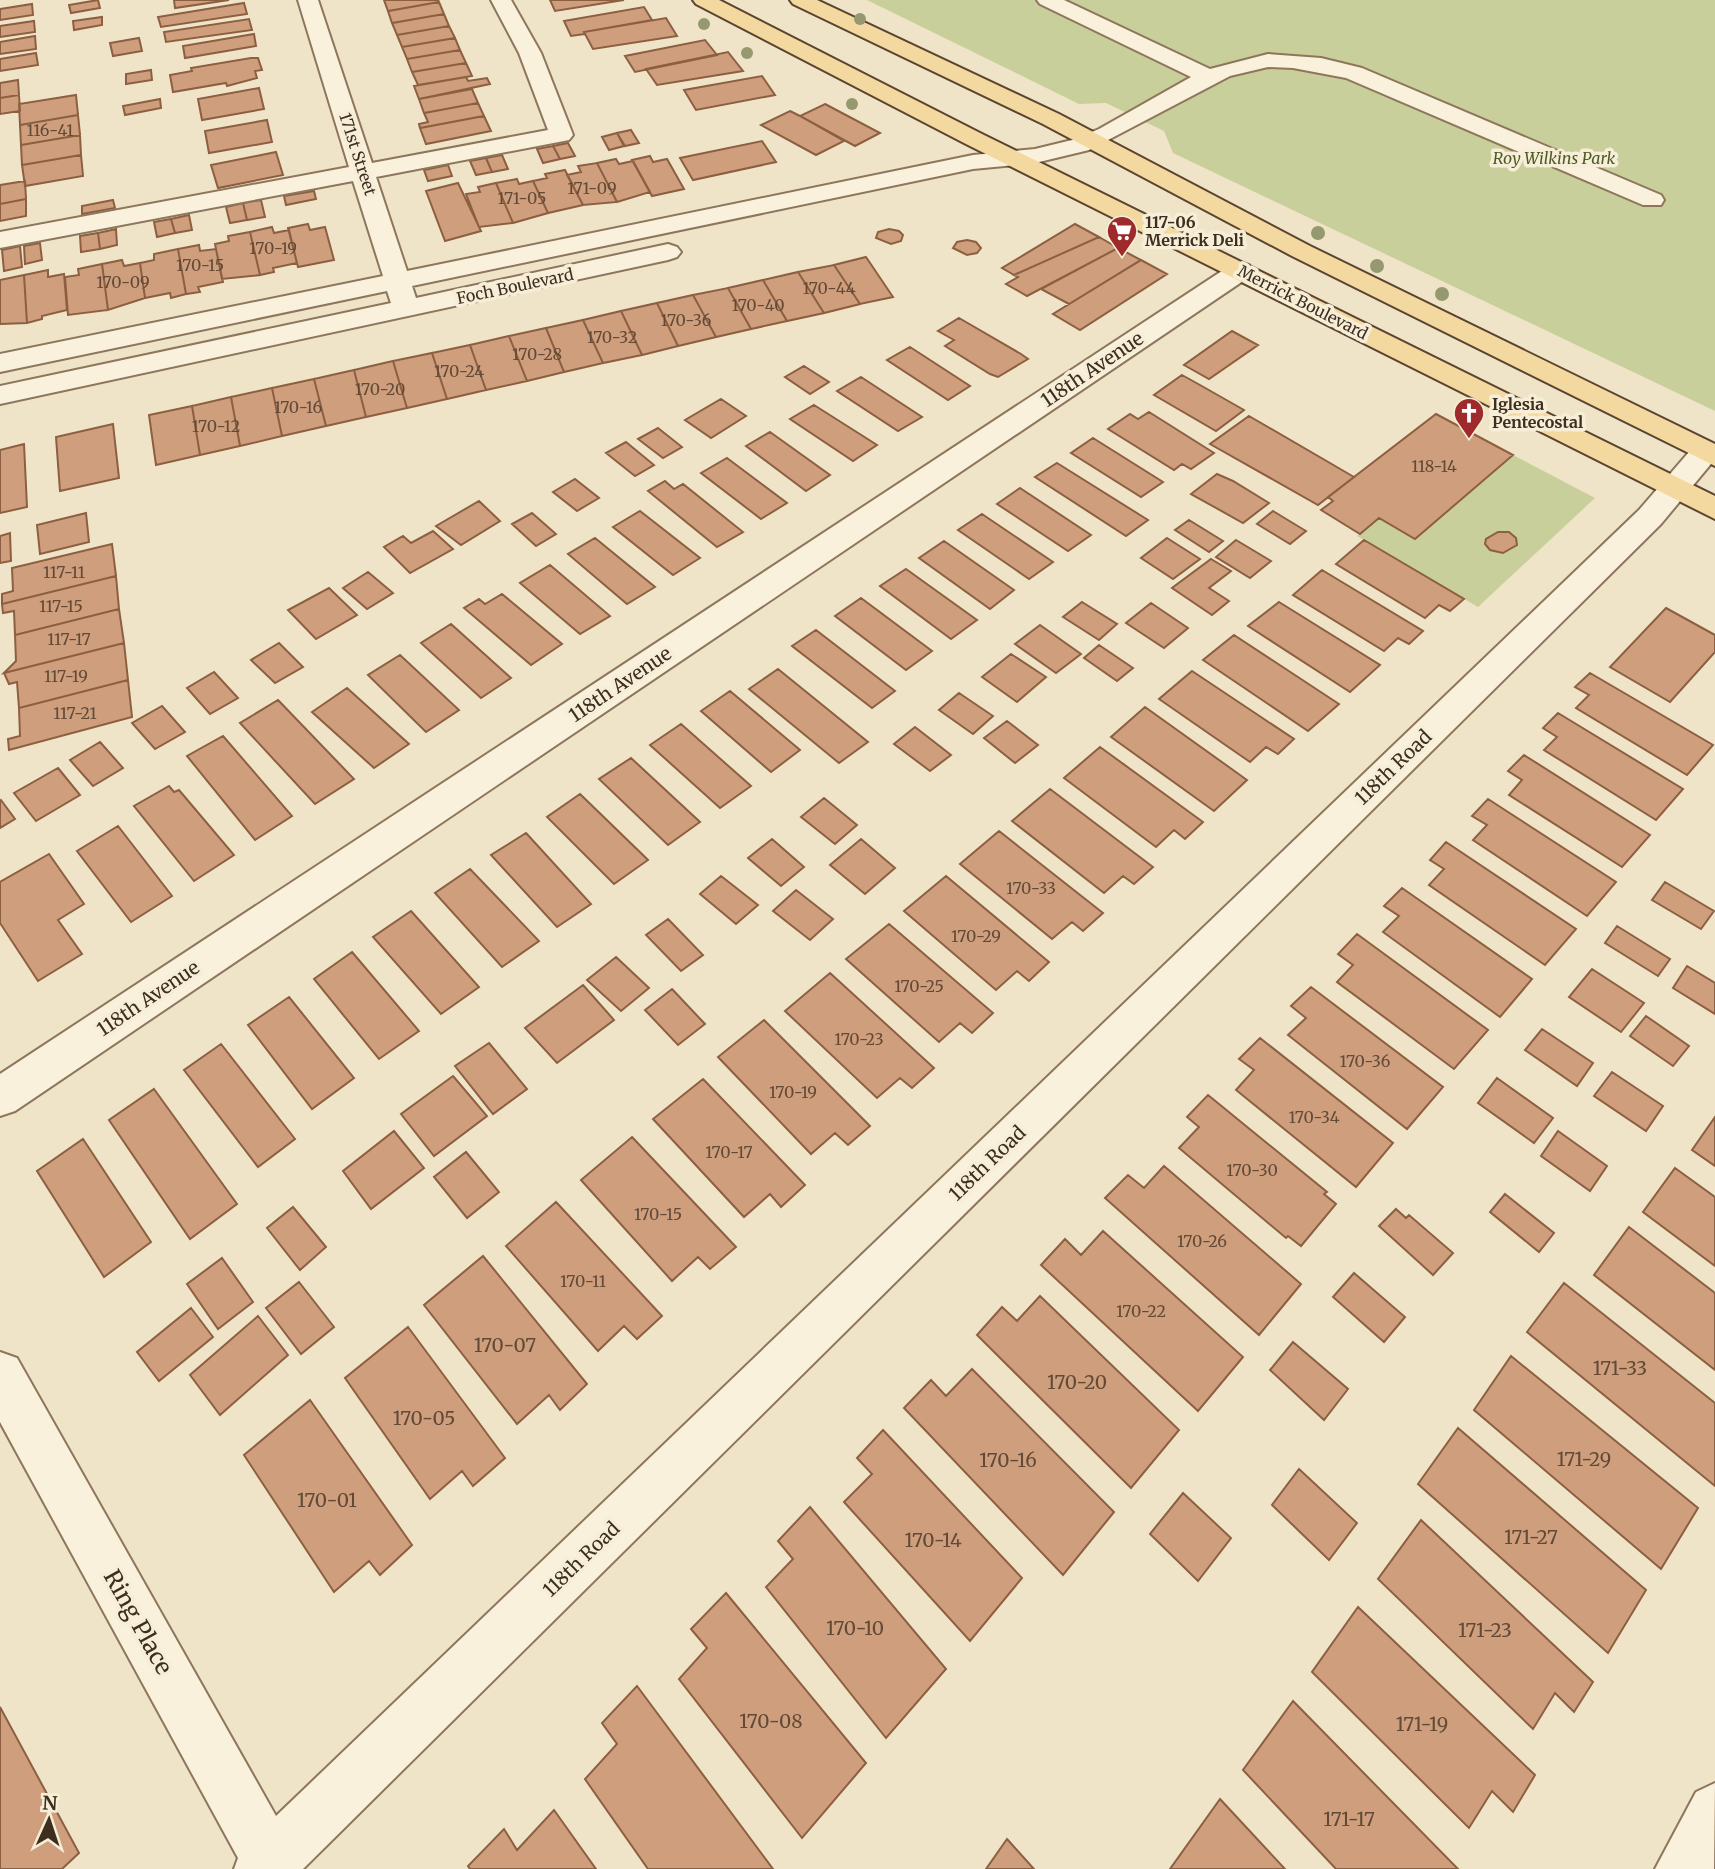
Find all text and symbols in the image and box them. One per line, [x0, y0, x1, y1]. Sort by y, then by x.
street label: 171st Street [335, 110, 381, 199]
house number: 116-41 [27, 120, 73, 140]
park label: Roy Wilkins Park [1493, 148, 1616, 168]
house number: 171-09 [567, 178, 617, 198]
house number: 171-05 [498, 188, 546, 208]
place label: 117-06 Merrick Deli [1145, 212, 1245, 250]
supermarket icon: 117-06 Merrick Deli [1105, 214, 1139, 258]
house number: 170-19 [249, 238, 297, 258]
house number: 170-15 [176, 255, 224, 275]
street label: Merrick Boulevard [1235, 261, 1372, 344]
street label: Foch Boulevard [455, 264, 576, 308]
house number: 170-09 [96, 272, 150, 292]
house number: 170-44 [803, 278, 856, 298]
house number: 170-40 [731, 295, 785, 315]
house number: 170-36 [661, 310, 712, 330]
street label: 118th Avenue [1036, 326, 1148, 412]
house number: 170-32 [587, 327, 637, 347]
house number: 170-28 [512, 344, 562, 364]
house number: 170-24 [434, 361, 484, 381]
house number: 170-20 [355, 379, 405, 399]
place label: Iglesia Pentecostal [1492, 394, 1583, 432]
church icon: Iglesia Pentecostal [1452, 396, 1486, 440]
house number: 170-16 [274, 397, 322, 417]
house number: 170-12 [192, 416, 240, 436]
house number: 118-14 [1411, 456, 1457, 476]
house number: 117-11 [43, 562, 85, 582]
house number: 117-15 [39, 596, 83, 616]
house number: 117-17 [47, 629, 91, 649]
street label: 118th Avenue [564, 641, 676, 727]
house number: 117-19 [44, 666, 88, 686]
house number: 117-21 [53, 703, 97, 723]
street label: 118th Road [1349, 724, 1437, 810]
house number: 170-33 [1006, 878, 1056, 898]
house number: 170-29 [951, 926, 1001, 946]
street label: 118th Avenue [92, 955, 204, 1041]
house number: 170-25 [894, 976, 944, 996]
house number: 170-23 [834, 1029, 884, 1049]
house number: 170-36 [1340, 1051, 1391, 1071]
house number: 170-19 [769, 1082, 817, 1102]
house number: 170-34 [1288, 1107, 1340, 1127]
street label: 118th Road [943, 1120, 1031, 1206]
house number: 170-17 [705, 1142, 753, 1162]
house number: 170-30 [1226, 1160, 1278, 1180]
house number: 170-15 [634, 1204, 682, 1224]
house number: 170-26 [1177, 1231, 1227, 1251]
house number: 170-11 [560, 1271, 606, 1291]
house number: 170-22 [1116, 1301, 1166, 1321]
house number: 170-07 [474, 1333, 536, 1357]
house number: 171-33 [1593, 1356, 1647, 1380]
house number: 170-20 [1047, 1370, 1107, 1394]
house number: 170-05 [393, 1406, 455, 1430]
house number: 171-29 [1557, 1447, 1611, 1471]
house number: 170-16 [979, 1448, 1037, 1472]
house number: 170-01 [297, 1488, 357, 1512]
street label: 118th Road [537, 1516, 625, 1602]
house number: 171-27 [1504, 1525, 1558, 1549]
house number: 170-14 [904, 1528, 962, 1552]
street label: Ring Place [98, 1564, 179, 1679]
house number: 170-10 [826, 1616, 884, 1640]
house number: 171-23 [1458, 1618, 1512, 1642]
house number: 170-08 [739, 1709, 803, 1733]
house number: 171-19 [1396, 1712, 1448, 1736]
north arrow [14, 1785, 84, 1855]
text: N [42, 1791, 58, 1815]
house number: 171-17 [1323, 1807, 1375, 1831]

